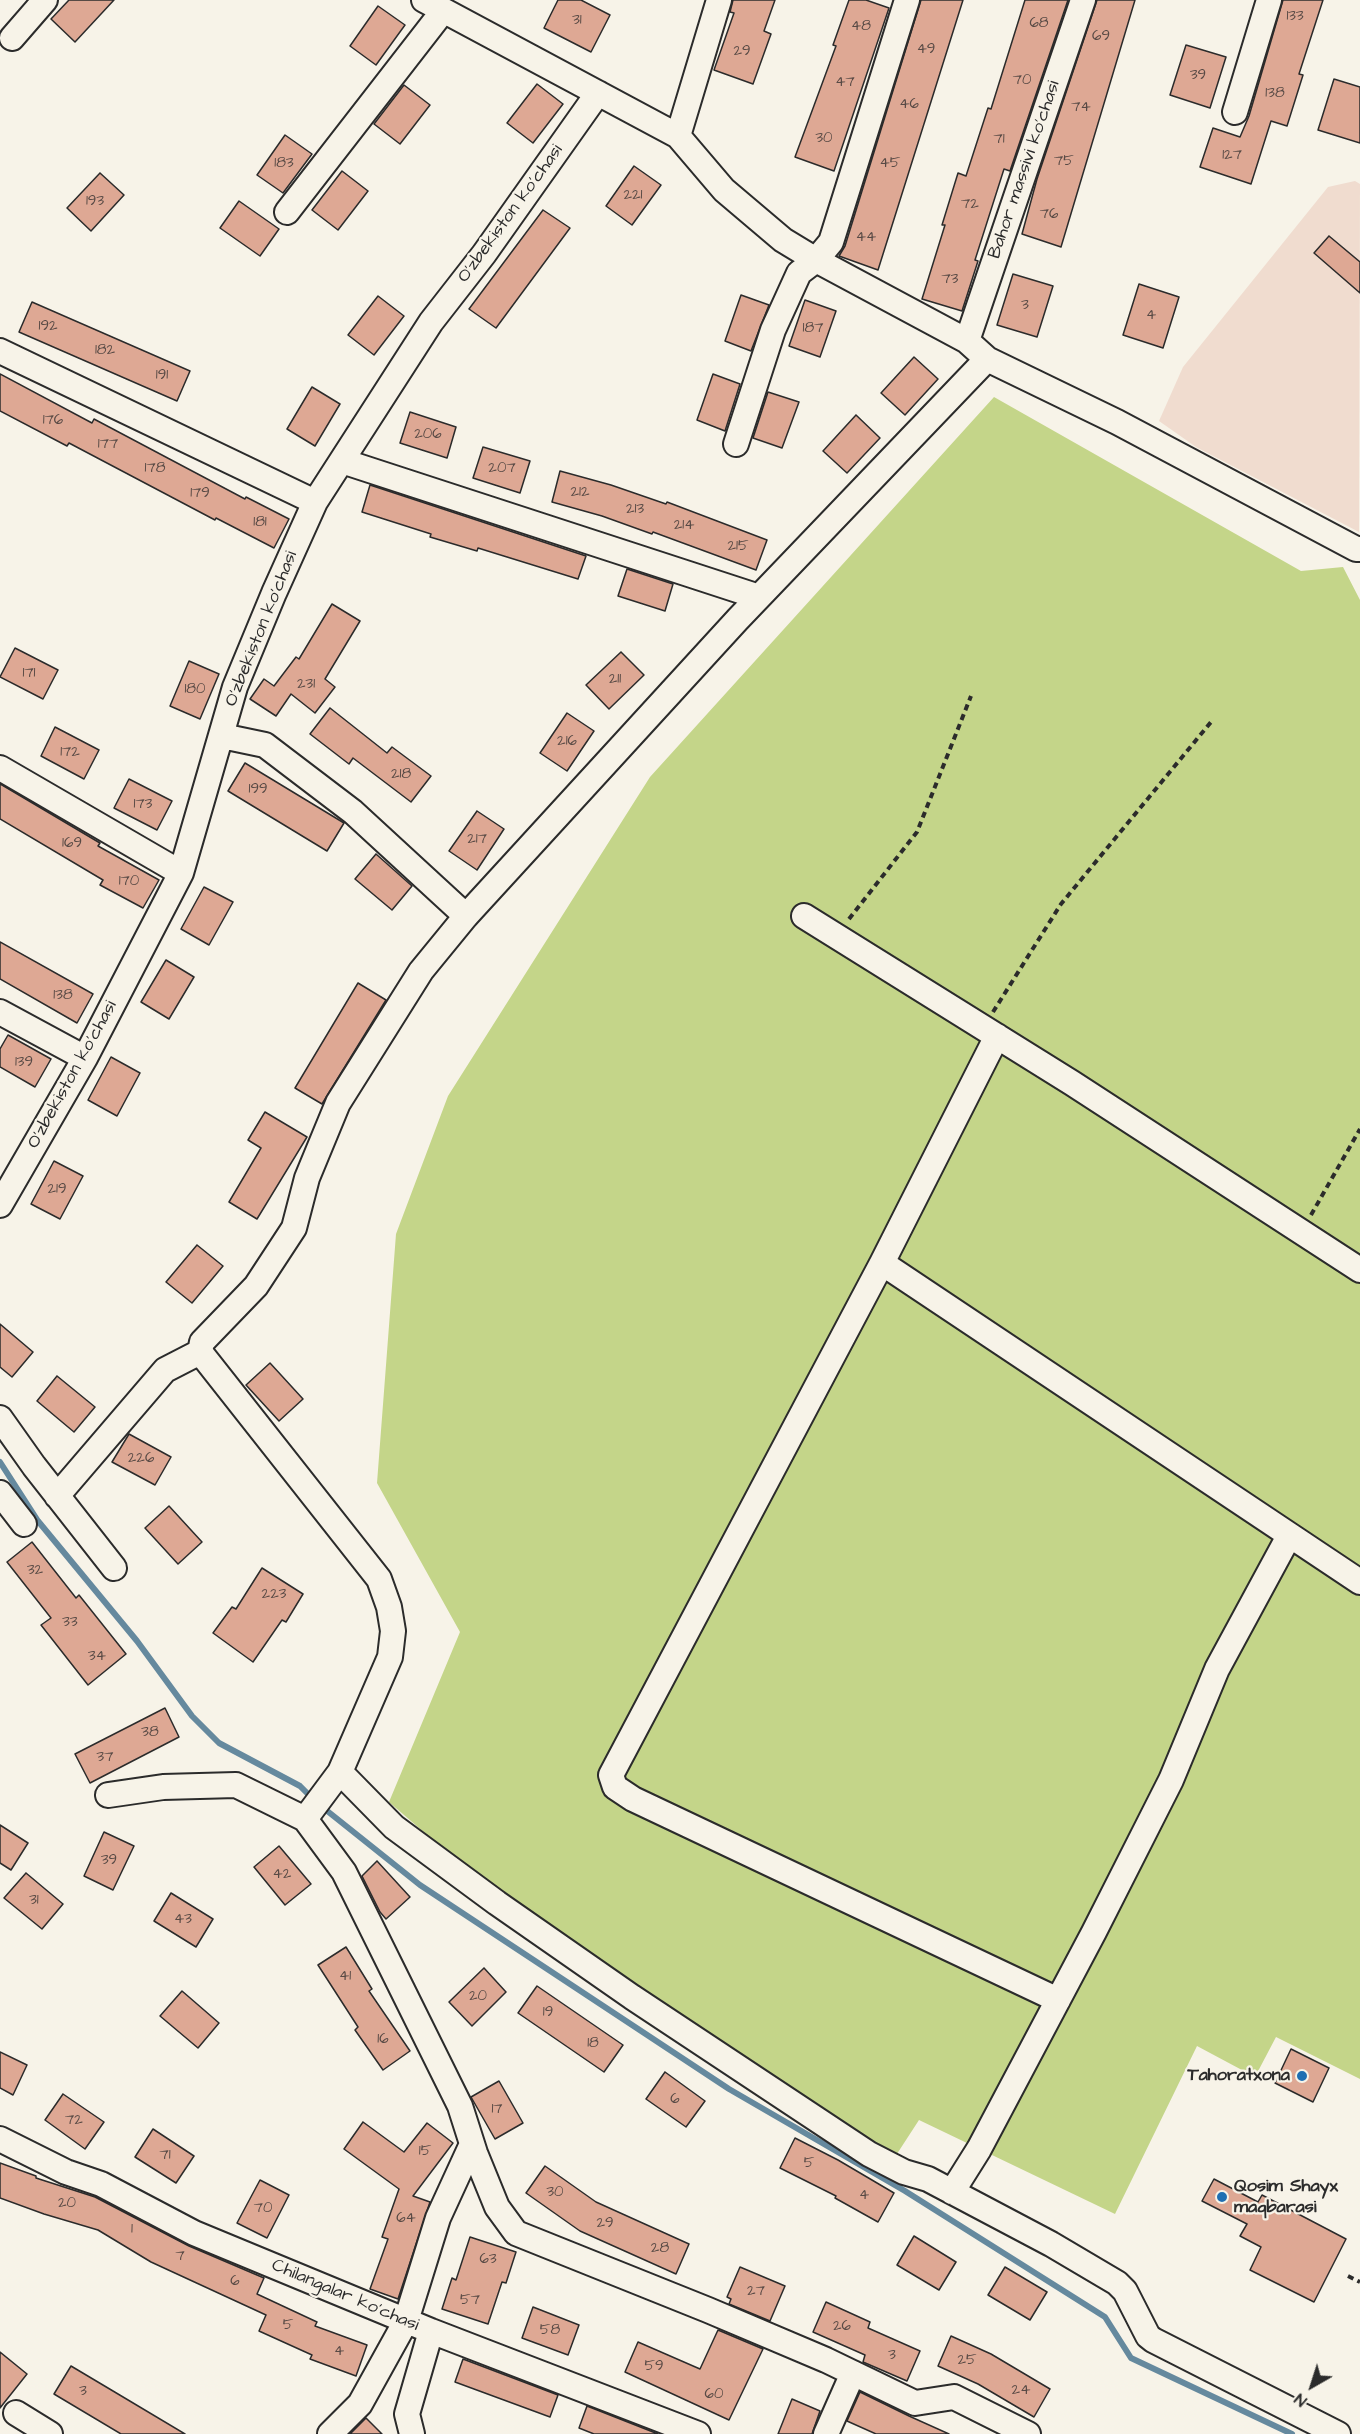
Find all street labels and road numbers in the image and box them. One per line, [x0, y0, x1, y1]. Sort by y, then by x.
street label: Bahor massivi ko'chasi [984, 78, 1066, 262]
street label: O‘zbekiston ko‘chasi [454, 141, 568, 287]
street label: O‘zbekiston ko‘chasi [221, 548, 303, 710]
street label: O‘zbekiston ko‘chasi [23, 997, 123, 1153]
street label: Chilangalar ko'chasi [268, 2255, 422, 2337]

